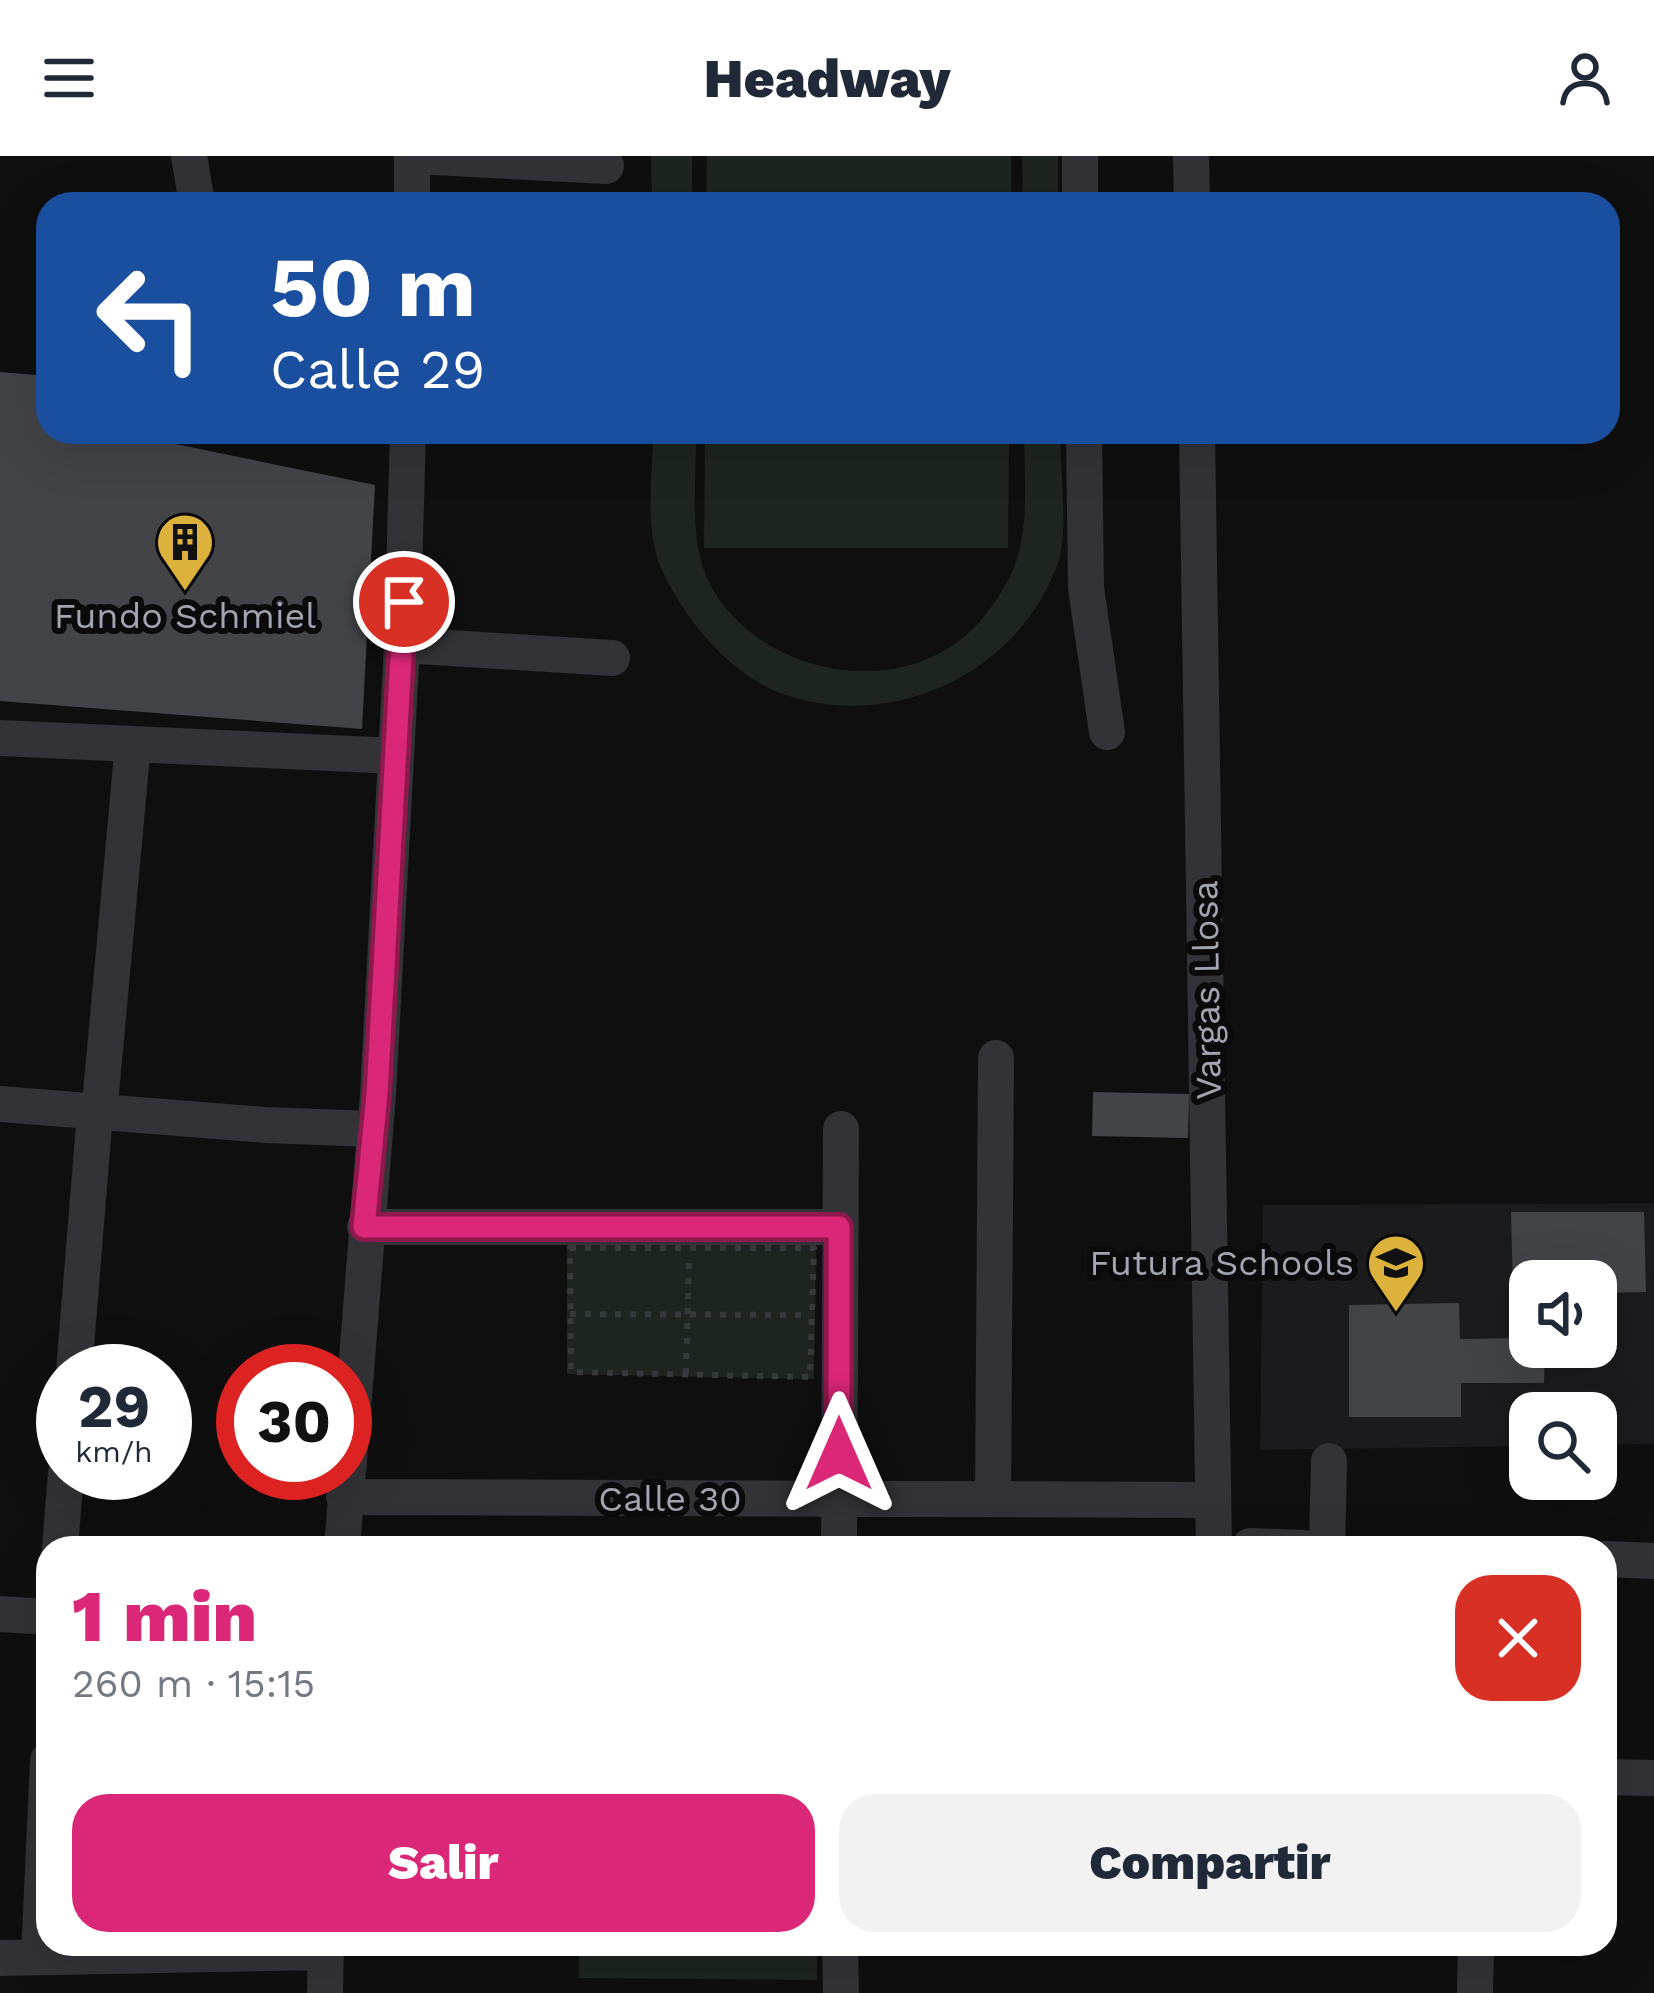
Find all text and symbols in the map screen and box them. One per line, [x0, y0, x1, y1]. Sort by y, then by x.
icon: menu [36, 45, 102, 111]
icon: person [1552, 45, 1618, 111]
text: Headway [703, 47, 951, 110]
text: 50 m [270, 238, 476, 336]
icon: left [72, 240, 228, 396]
text: Calle 29 [270, 338, 485, 401]
building icon: Fundo Schmiel [154, 511, 216, 593]
pin [353, 551, 455, 653]
icon: arrive [371, 569, 437, 635]
place label: Fundo Schmiel [54, 595, 316, 637]
street label: Vargas Llosa [1184, 880, 1230, 1100]
school or university icon: Futura Schools [1365, 1232, 1427, 1314]
place label: Futura Schools [1089, 1242, 1354, 1284]
map controls [1509, 1260, 1617, 1500]
button: sound [1509, 1260, 1617, 1368]
speed limit sign: 30 [216, 1344, 372, 1500]
text: 29 [78, 1371, 150, 1442]
position arrow [776, 1391, 902, 1517]
button: search [1509, 1392, 1617, 1500]
text: km/h [75, 1434, 153, 1469]
street label: Calle 30 [598, 1478, 742, 1520]
text: 1 min [72, 1574, 257, 1658]
button: close [1455, 1575, 1581, 1701]
text: 260 m · 15:15 [72, 1661, 315, 1706]
button: Salir [72, 1794, 815, 1932]
button: Compartir [839, 1794, 1581, 1932]

